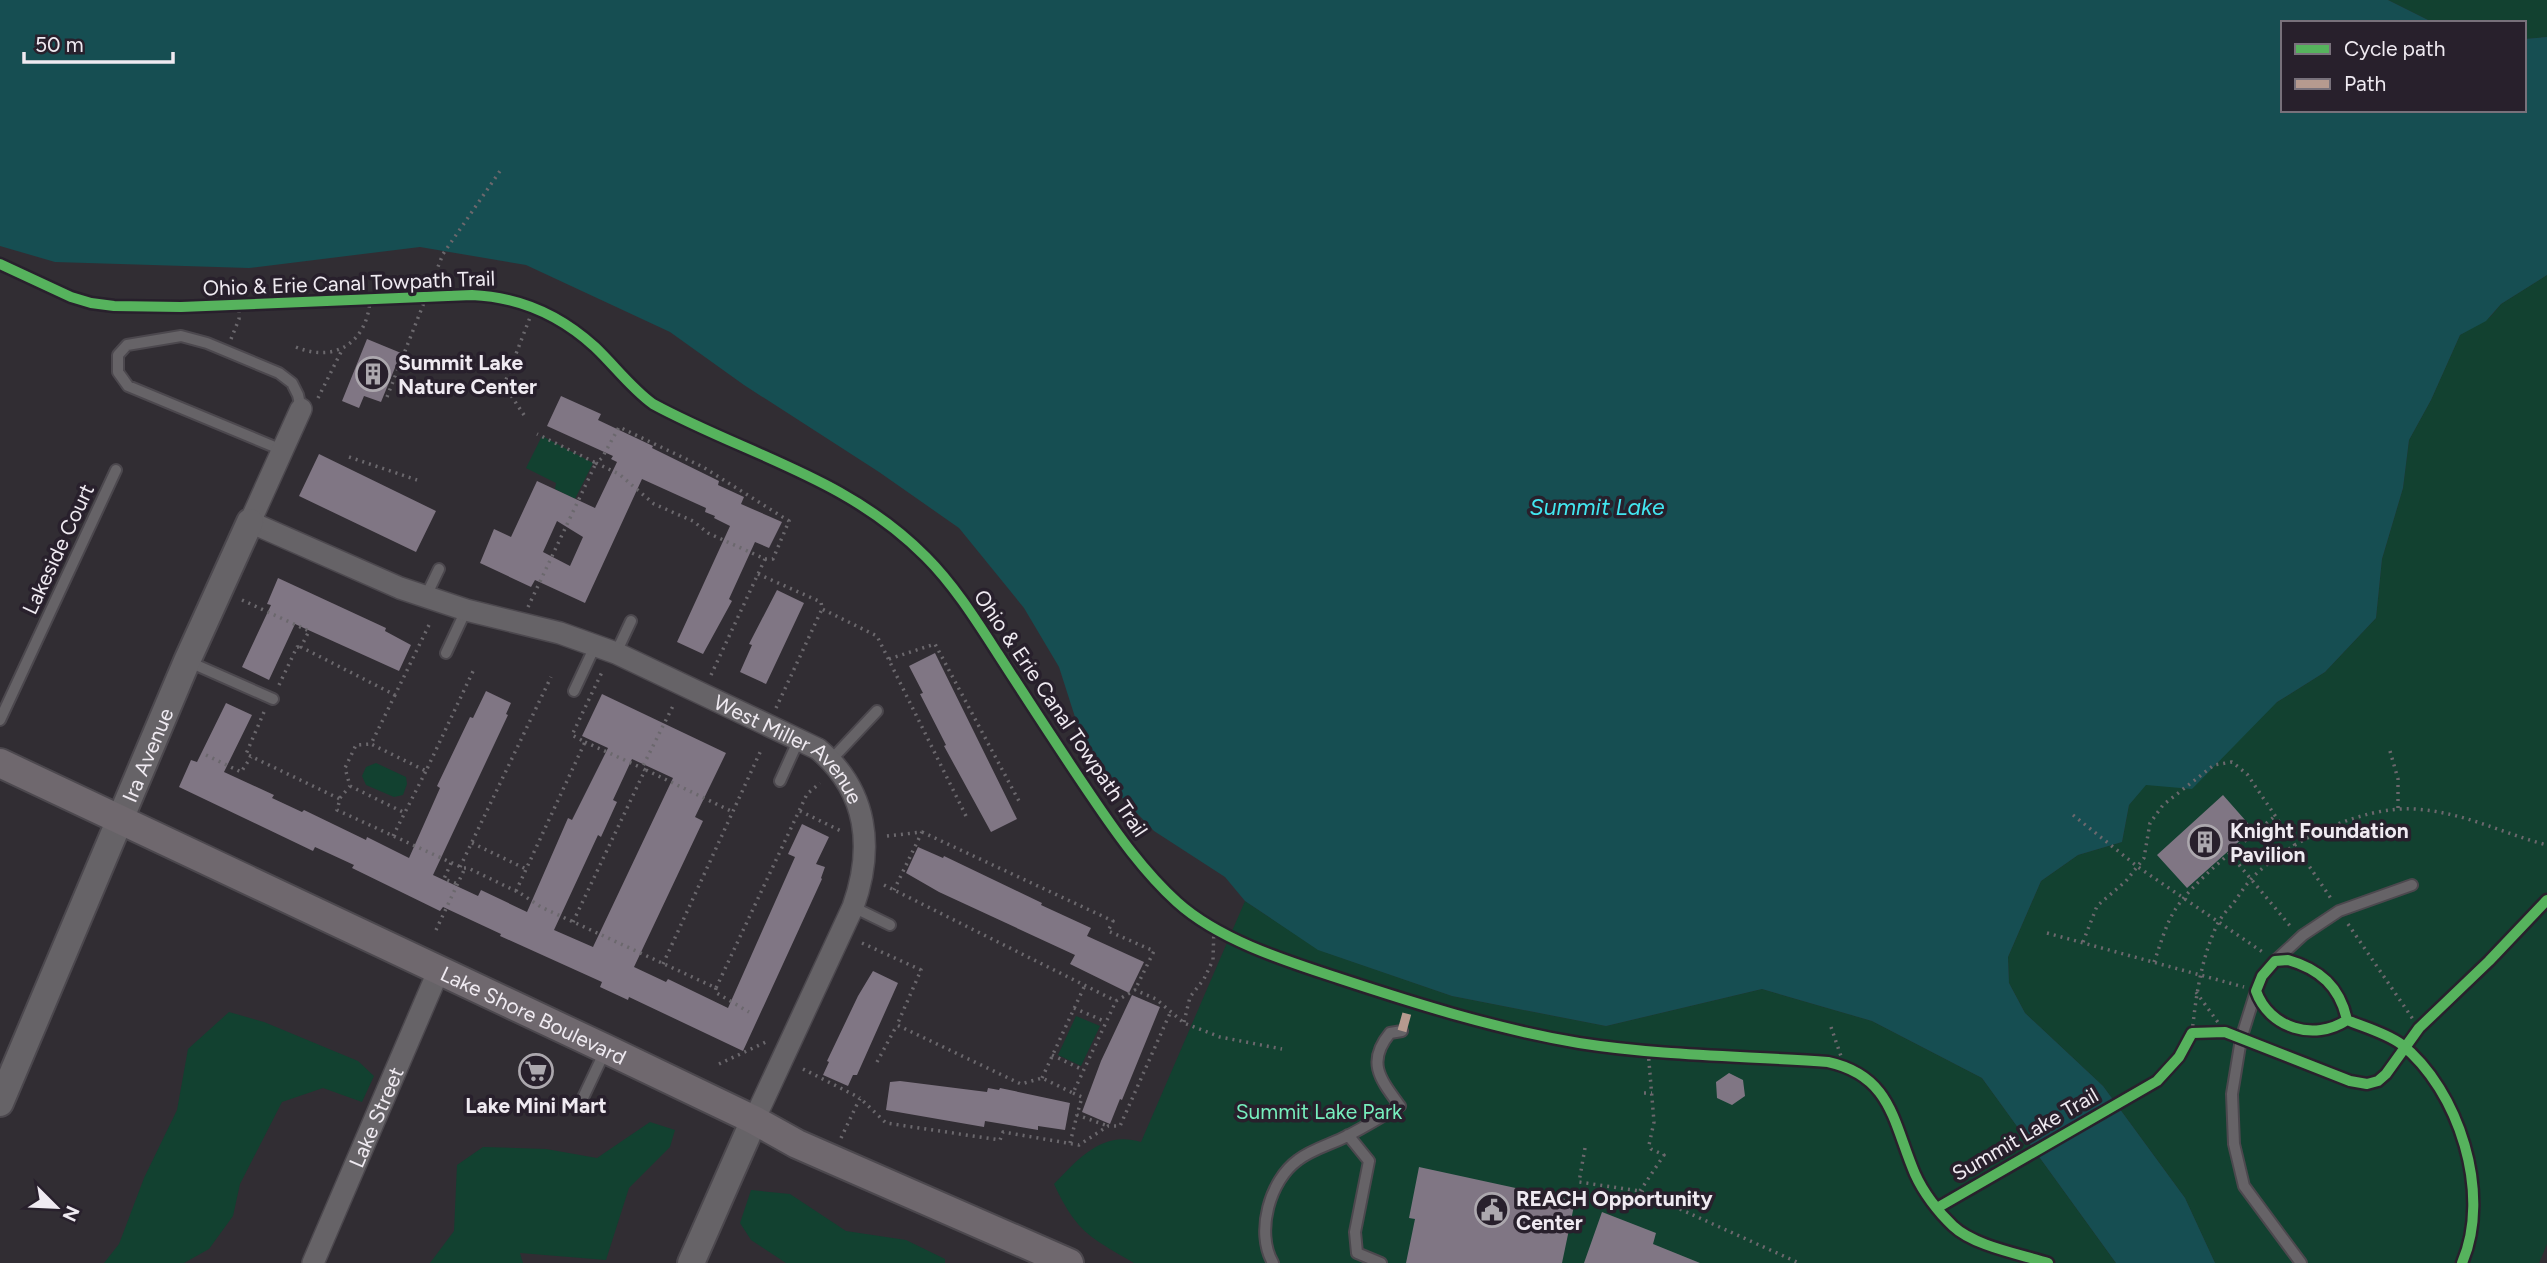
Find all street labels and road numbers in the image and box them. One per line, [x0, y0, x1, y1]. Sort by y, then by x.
street label: Ohio & Erie Canal Towpath Trail [202, 265, 496, 301]
street label: Lakeside Court [17, 480, 99, 618]
street label: Ohio & Erie Canal Towpath Trail [969, 585, 1153, 841]
street label: West Miller Avenue [710, 689, 868, 807]
street label: Ira Avenue [116, 704, 178, 806]
street label: Lake Shore Boulevard [437, 960, 630, 1069]
street label: Lake Street [343, 1063, 408, 1171]
street label: Summit Lake Trail [1948, 1082, 2102, 1186]

